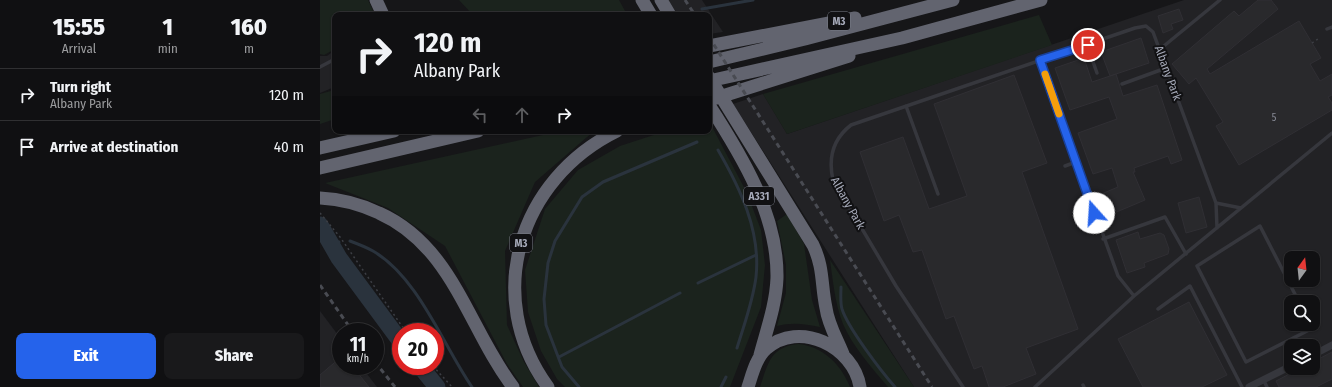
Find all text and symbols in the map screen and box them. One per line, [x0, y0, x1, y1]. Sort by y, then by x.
road number: M3 [828, 12, 850, 30]
text: 15:55 [53, 13, 105, 41]
text: 1 [163, 13, 173, 41]
text: 160 [231, 13, 267, 41]
text: 120 m [414, 26, 481, 59]
icon: right [348, 28, 400, 80]
pin [1071, 28, 1105, 62]
icon: arrive [1077, 34, 1099, 56]
text: Arrival [62, 41, 96, 56]
text: min [158, 41, 178, 56]
text: m [244, 41, 254, 56]
street label: Albany Park [1152, 44, 1185, 103]
text: Albany Park [414, 60, 500, 82]
text: Turn right [50, 78, 111, 96]
icon: right [16, 84, 38, 106]
text: 120 m [269, 86, 304, 104]
text: Albany Park [50, 96, 112, 111]
icon: left [469, 104, 491, 126]
icon: ahead [511, 104, 533, 126]
icon: right [553, 104, 575, 126]
house number: 5 [1272, 112, 1277, 124]
icon: arrive [16, 136, 38, 158]
text: Arrive at destination [50, 138, 178, 156]
text: 40 m [274, 138, 304, 156]
street label: Albany Park [828, 175, 868, 232]
road number: A331 [744, 187, 774, 205]
position arrow [1073, 192, 1115, 234]
road number: M3 [510, 234, 532, 252]
north arrow [1284, 251, 1320, 287]
map controls [1284, 251, 1320, 375]
button: search [1284, 295, 1320, 331]
speed limit sign: 20 [392, 323, 444, 375]
text: 11 [350, 332, 366, 356]
button: Exit [16, 333, 156, 379]
button: Share [164, 333, 304, 379]
button: layers [1284, 339, 1320, 375]
text: km/h [347, 353, 369, 365]

